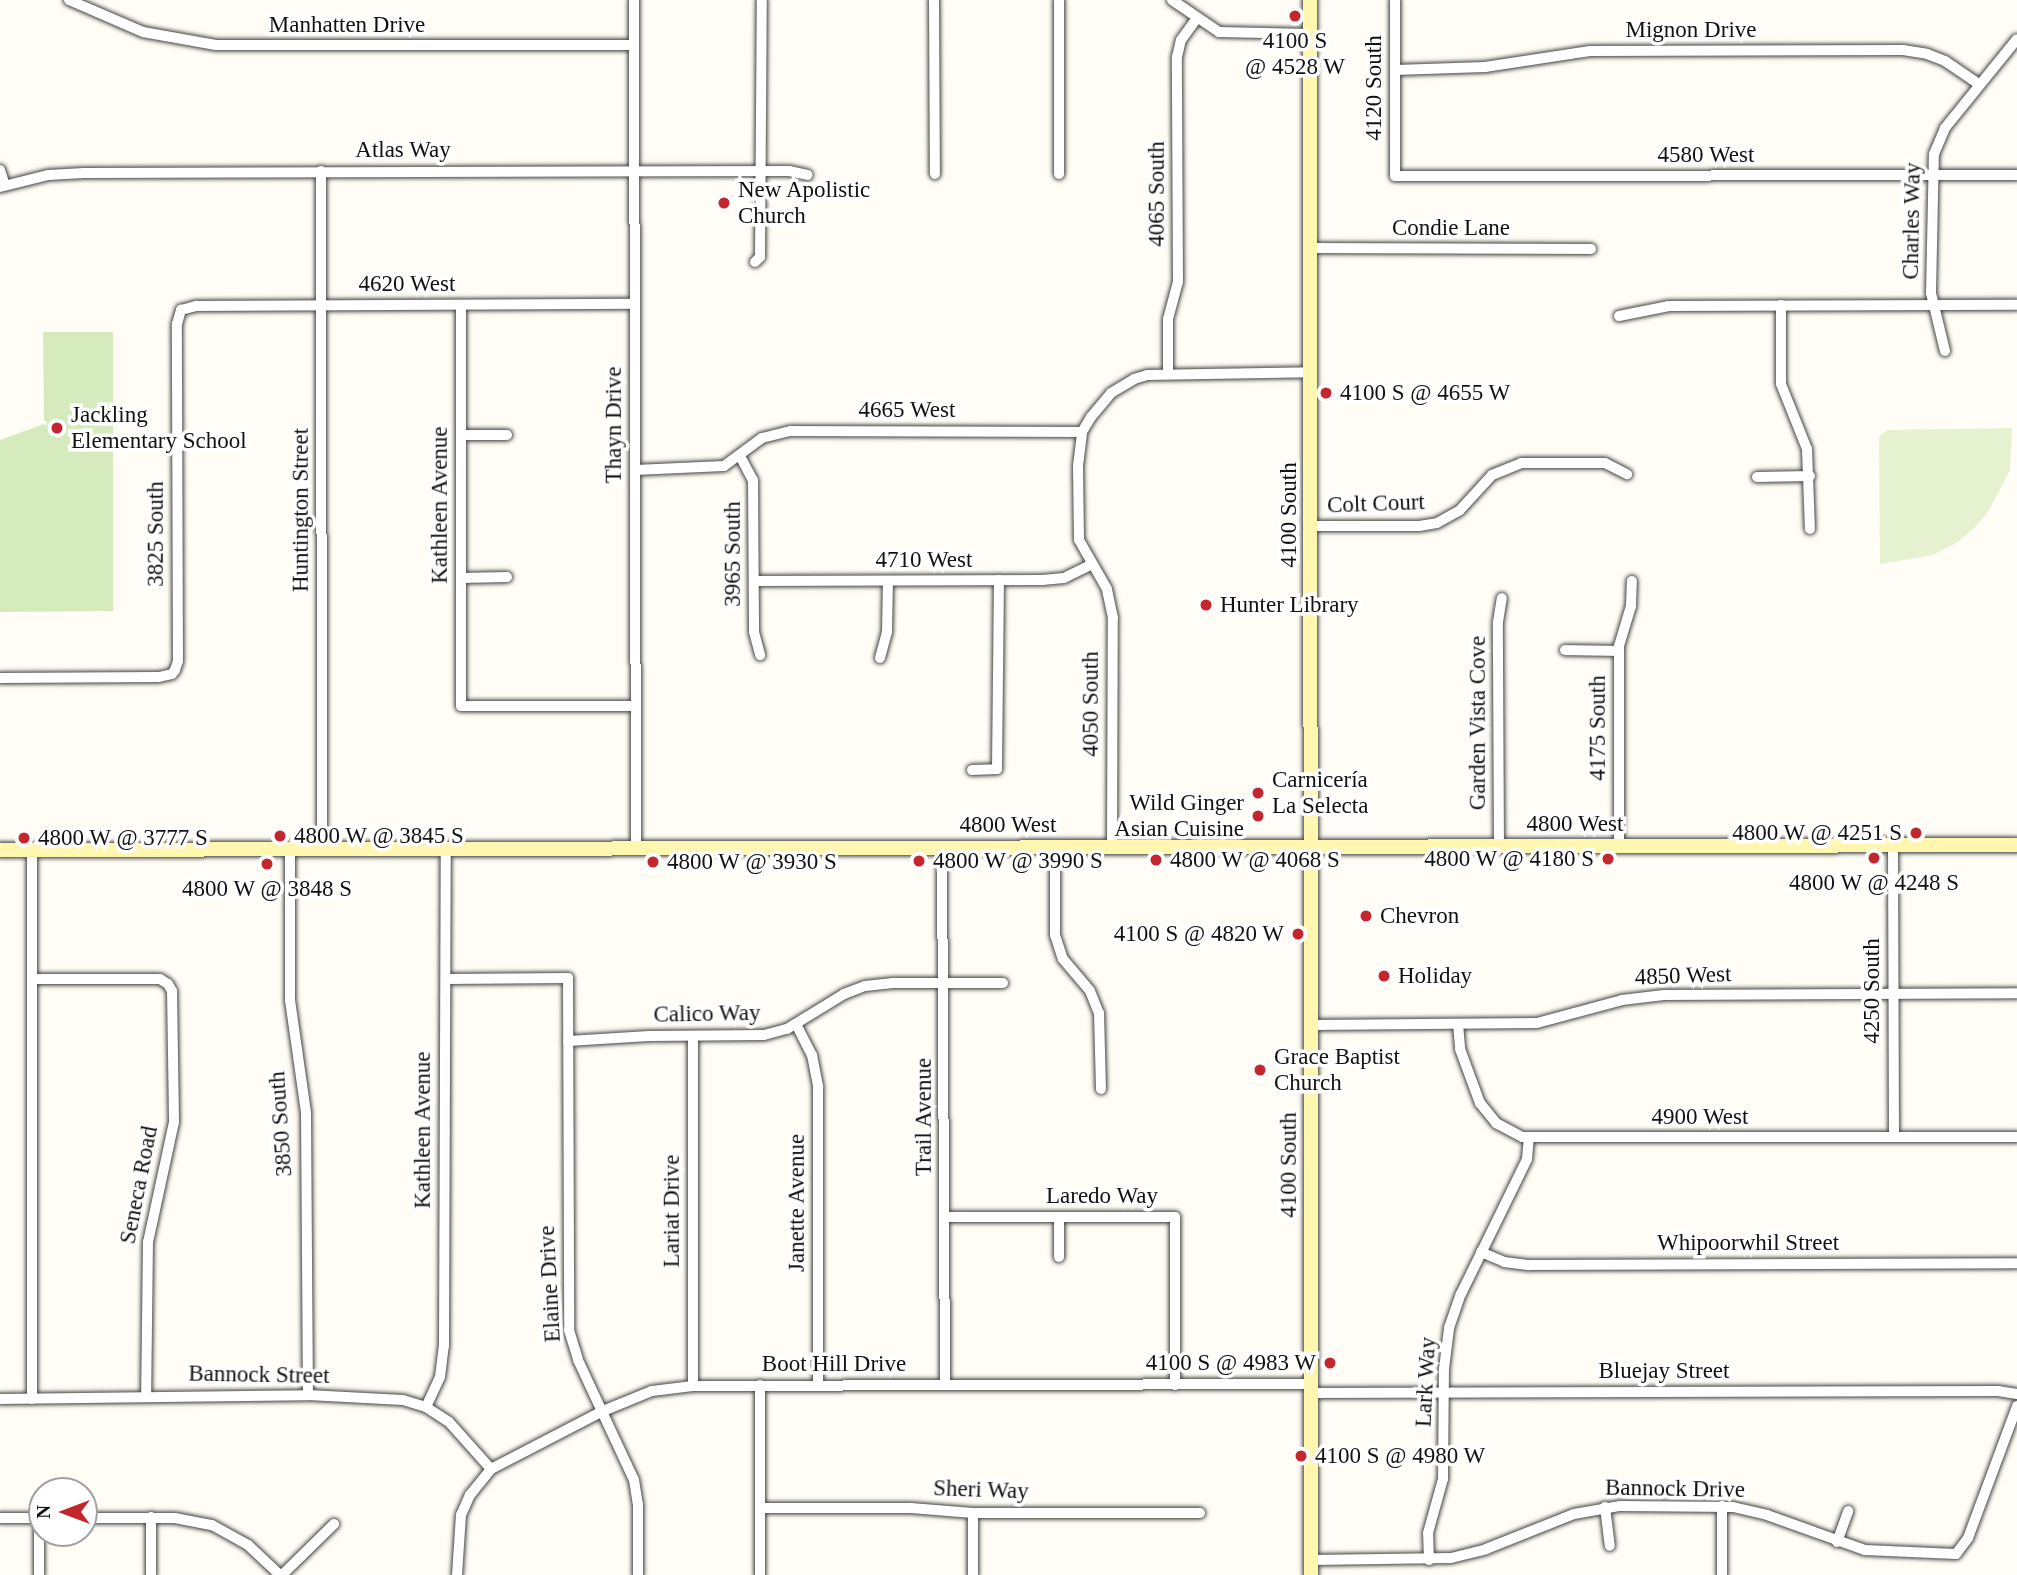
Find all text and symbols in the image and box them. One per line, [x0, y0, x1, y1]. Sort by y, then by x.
marker: 4100 S @ 4528 W [1287, 8, 1303, 24]
street label: Manhatten Drive [269, 11, 425, 39]
street label: Mignon Drive [1626, 16, 1756, 44]
place label: 4100 S @ 4528 W [1245, 27, 1345, 81]
street label: 4120 South [1360, 35, 1388, 141]
street label: Atlas Way [355, 136, 451, 164]
street label: 4065 South [1143, 141, 1171, 247]
street label: 4580 West [1657, 141, 1755, 169]
street label: Charles Way [1897, 162, 1927, 280]
place label: New Apolistic Church [738, 176, 872, 230]
marker: New Apolistic Church [716, 195, 732, 211]
street label: Condie Lane [1392, 214, 1510, 242]
street label: 4620 West [358, 270, 456, 298]
street label: Thayn Drive [600, 367, 628, 483]
place label: 4100 S @ 4655 W [1340, 379, 1511, 407]
marker: 4100 S @ 4655 W [1318, 385, 1334, 401]
street label: 4665 West [858, 396, 956, 424]
place label: Jackling Elementary School [71, 401, 247, 455]
marker: Jackling Elementary School [49, 420, 65, 436]
street label: Kathleen Avenue [426, 426, 454, 584]
street label: Huntington Street [287, 428, 315, 592]
street label: 4100 South [1275, 462, 1303, 568]
street label: 3825 South [142, 481, 170, 587]
street label: Colt Court [1327, 489, 1425, 519]
street label: 3965 South [719, 501, 747, 607]
street label: 4710 West [875, 546, 973, 574]
place label: Hunter Library [1220, 591, 1359, 619]
marker: Hunter Library [1198, 597, 1214, 613]
street label: Garden Vista Cove [1464, 636, 1492, 810]
street label: 4050 South [1077, 651, 1105, 757]
street label: 4175 South [1584, 675, 1612, 781]
place label: Carnicería La Selecta [1272, 766, 1368, 820]
marker: Carnicería La Selecta [1250, 785, 1266, 801]
place label: Wild Ginger Asian Cuisine [1114, 789, 1244, 843]
marker: Wild Ginger Asian Cuisine [1250, 808, 1266, 824]
street label: 4800 West [1526, 810, 1624, 838]
street label: 4800 West [959, 811, 1057, 839]
place label: 4800 W @ 4251 S [1731, 819, 1902, 847]
place label: 4800 W @ 3845 S [294, 822, 465, 850]
place label: 4800 W @ 3777 S [38, 824, 209, 852]
marker: 4800 W @ 4251 S [1908, 825, 1924, 841]
marker: 4800 W @ 3845 S [272, 828, 288, 844]
marker: 4800 W @ 3777 S [16, 830, 32, 846]
place label: 4800 W @ 4180 S [1423, 845, 1594, 873]
place label: 4800 W @ 4068 S [1170, 846, 1341, 874]
place label: 4800 W @ 3990 S [933, 847, 1104, 875]
place label: 4800 W @ 3930 S [667, 848, 838, 876]
marker: 4800 W @ 4248 S [1866, 850, 1882, 866]
marker: 4800 W @ 4180 S [1600, 851, 1616, 867]
marker: 4800 W @ 4068 S [1148, 852, 1164, 868]
marker: 4800 W @ 3990 S [911, 853, 927, 869]
marker: 4800 W @ 3930 S [645, 854, 661, 870]
marker: 4800 W @ 3848 S [259, 856, 275, 872]
place label: 4800 W @ 4248 S [1789, 869, 1959, 897]
place label: 4800 W @ 3848 S [182, 875, 352, 903]
place label: Chevron [1380, 902, 1459, 930]
marker: Chevron [1358, 908, 1374, 924]
place label: 4100 S @ 4820 W [1113, 920, 1284, 948]
marker: 4100 S @ 4820 W [1290, 926, 1306, 942]
street label: 4250 South [1858, 938, 1886, 1044]
street label: 4850 West [1634, 961, 1732, 991]
place label: Holiday [1398, 962, 1472, 990]
marker: Holiday [1376, 968, 1392, 984]
street label: Calico Way [653, 999, 761, 1029]
place label: Grace Baptist Church [1274, 1043, 1400, 1097]
street label: Kathleen Avenue [409, 1051, 437, 1209]
street label: Trail Avenue [910, 1057, 938, 1177]
marker: Grace Baptist Church [1252, 1062, 1268, 1078]
street label: 3850 South [264, 1070, 298, 1178]
street label: 4900 West [1651, 1103, 1749, 1131]
street label: 4100 South [1275, 1112, 1303, 1218]
street label: Seneca Road [114, 1124, 164, 1246]
street label: Janette Avenue [783, 1133, 811, 1273]
street label: Lariat Drive [658, 1154, 686, 1268]
street label: Laredo Way [1046, 1182, 1158, 1210]
street label: Elaine Drive [533, 1225, 567, 1343]
street label: Whipoorwhil Street [1657, 1229, 1839, 1257]
street label: Lark Way [1410, 1336, 1442, 1428]
place label: 4100 S @ 4983 W [1145, 1349, 1316, 1377]
street label: Boot Hill Drive [762, 1350, 906, 1378]
marker: 4100 S @ 4983 W [1322, 1355, 1338, 1371]
street label: Bluejay Street [1599, 1357, 1729, 1385]
street label: Bannock Street [188, 1360, 330, 1390]
place label: 4100 S @ 4980 W [1315, 1442, 1486, 1470]
marker: 4100 S @ 4980 W [1293, 1448, 1309, 1464]
street label: Bannock Drive [1605, 1474, 1745, 1504]
street label: Sheri Way [933, 1475, 1029, 1505]
north arrow [28, 1477, 98, 1547]
text: N [33, 1505, 54, 1519]

